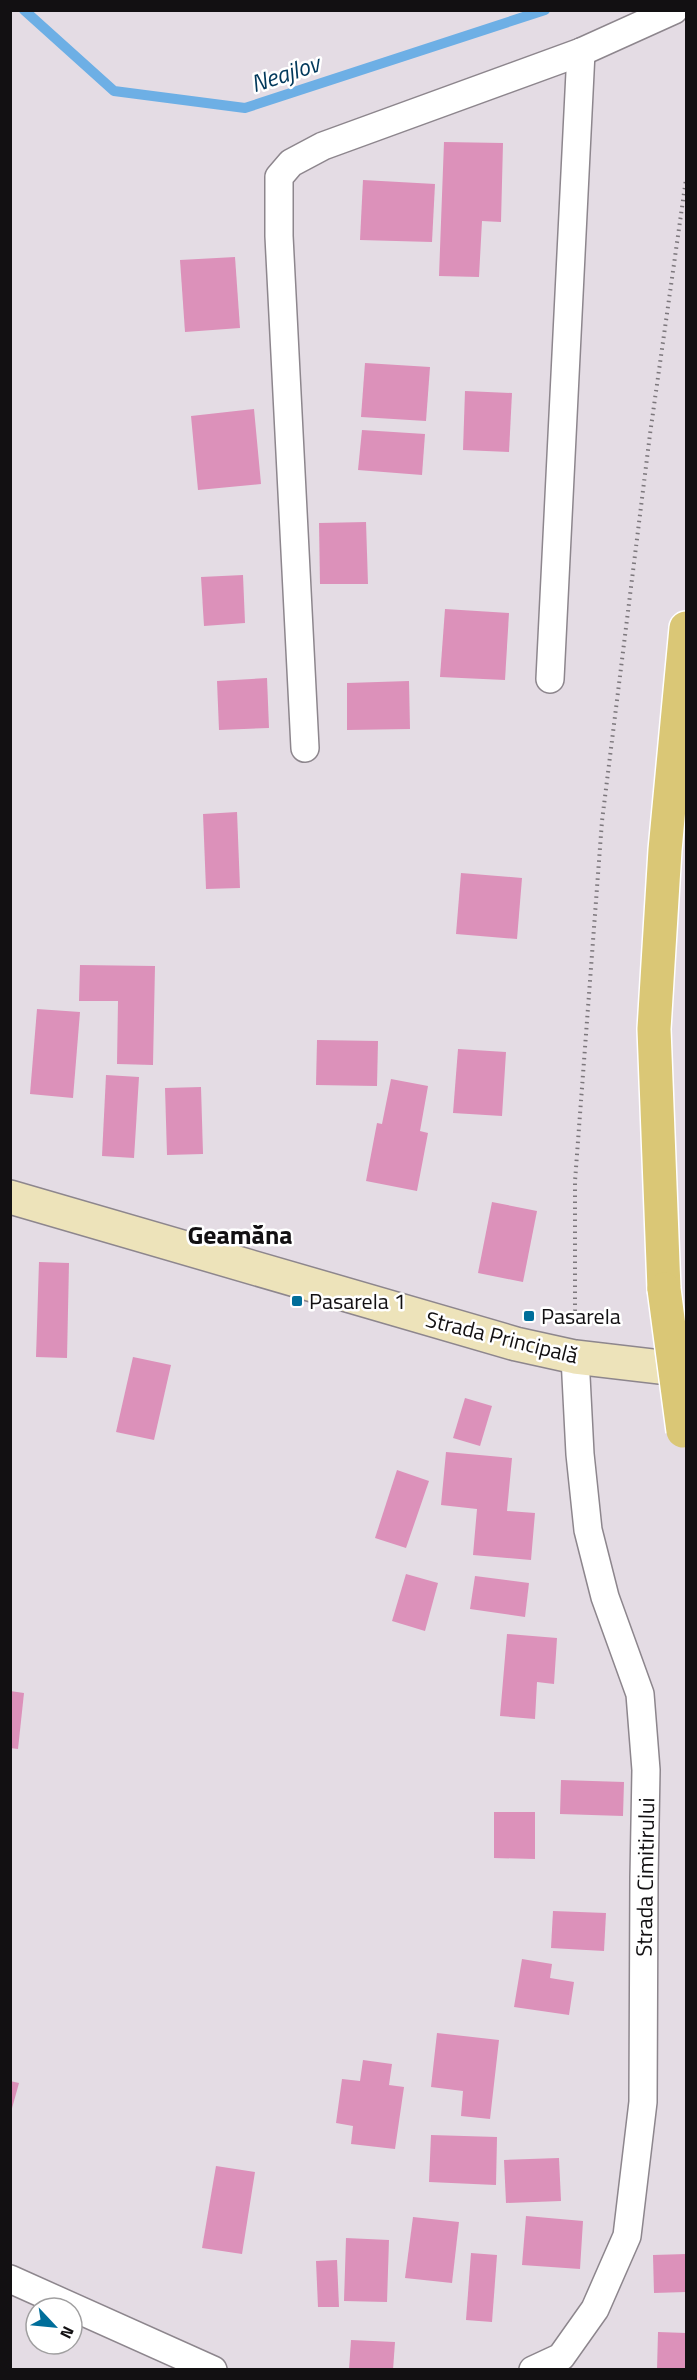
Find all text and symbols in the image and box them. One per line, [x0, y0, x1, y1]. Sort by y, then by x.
water label: Neajlov [246, 44, 327, 101]
district label: Geamăna [187, 1215, 293, 1254]
place label: Pasarela 1 [309, 1284, 406, 1318]
marker: Pasarela 1 [290, 1294, 304, 1308]
place label: Pasarela [541, 1299, 621, 1333]
street label: Strada Principală [422, 1302, 582, 1372]
marker: Pasarela [522, 1309, 536, 1323]
street label: Strada Cimitirului [627, 1797, 663, 1957]
north arrow [24, 2296, 84, 2356]
text: N [54, 2322, 81, 2343]

